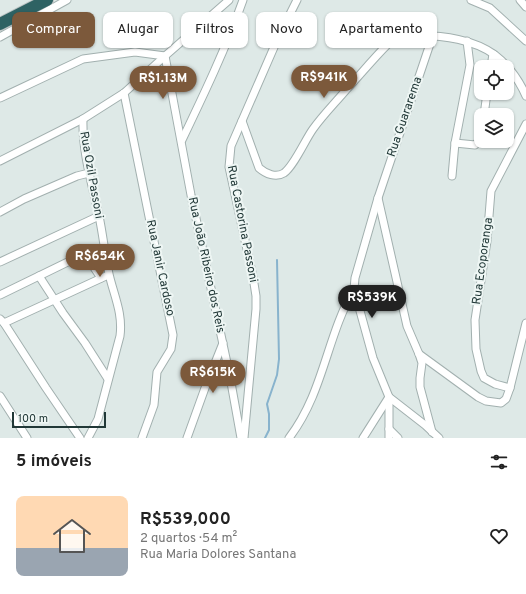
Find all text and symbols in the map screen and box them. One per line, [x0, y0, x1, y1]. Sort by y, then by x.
chip: Comprar [12, 12, 95, 48]
chip: Alugar [103, 12, 173, 48]
chip: Filtros [181, 12, 248, 48]
chip: Novo [256, 12, 317, 48]
chip: Apartamento [325, 12, 437, 48]
map controls [474, 60, 514, 148]
button: locate [474, 60, 514, 100]
pin: R$941K [291, 65, 357, 99]
pin: R$1.13M [126, 66, 200, 100]
text: R$941K [300, 70, 348, 86]
text: R$1.13M [139, 71, 187, 87]
street label: Rua Guararema [384, 75, 426, 159]
button: layers [474, 108, 514, 148]
street label: Rua Ozil Passoni [75, 130, 107, 220]
street label: Rua Castorina Passoni [223, 164, 261, 284]
street label: Rua João Ribeiro dos Reis [184, 195, 228, 335]
street label: Rua Ecoporanga [469, 216, 497, 306]
street label: Rua Janir Cardoso [142, 218, 178, 318]
pin: R$654K [67, 244, 133, 278]
text: R$654K [75, 249, 125, 265]
pin: R$539K [339, 285, 405, 319]
text: R$539K [347, 290, 397, 306]
pin: R$615K [180, 360, 246, 394]
text: R$615K [189, 365, 237, 381]
scale bar [12, 410, 106, 429]
text: 100 m [18, 412, 48, 426]
text: 5 imóveis [16, 451, 92, 473]
icon: filters [488, 451, 510, 473]
text: R$539,000 [140, 509, 231, 531]
icon: home [48, 512, 96, 560]
icon: heart [488, 525, 510, 547]
text: 2 quartos · 54 m² [140, 531, 237, 547]
text: Rua Maria Dolores Santana [140, 547, 296, 563]

